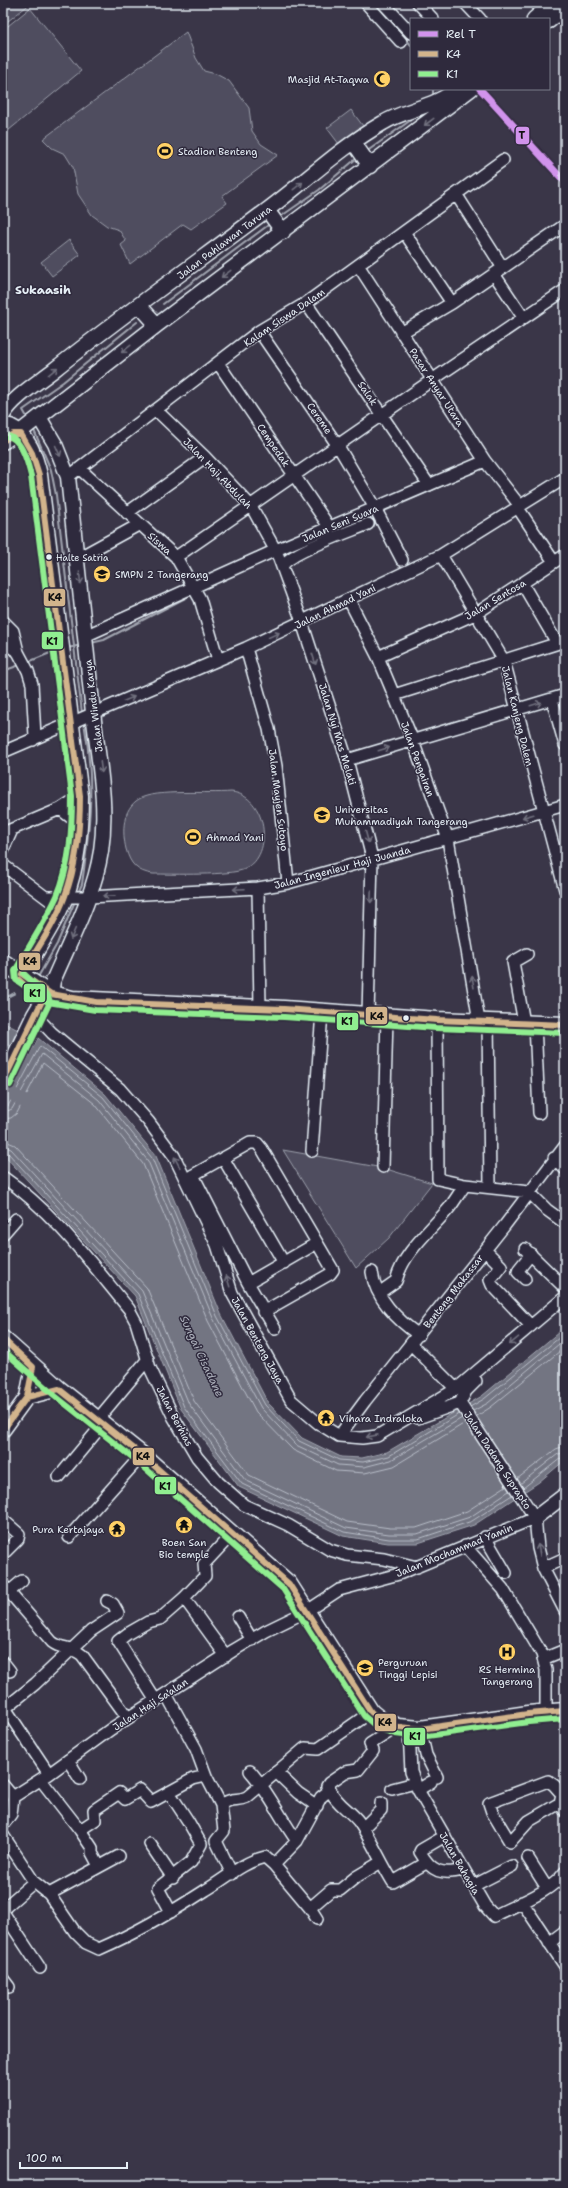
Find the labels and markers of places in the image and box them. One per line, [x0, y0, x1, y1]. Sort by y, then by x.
mosque icon: Masjid At-Taqwa [372, 69, 392, 89]
place label: Masjid At-Taqwa [288, 73, 370, 86]
sports icon: Stadion Benteng [155, 141, 175, 161]
place label: Stadion Benteng [178, 145, 258, 158]
marker: Halte Satria [44, 552, 54, 562]
place label: Halte Satria [56, 552, 109, 564]
school or university icon: SMPN 2 Tangerang [92, 564, 112, 584]
place label: SMPN 2 Tangerang [115, 568, 208, 581]
place label: Universitas Muhammadiyah Tangerang [335, 803, 468, 828]
school or university icon: Universitas Muhammadiyah Tangerang [312, 805, 332, 825]
sports icon: Ahmad Yani [183, 827, 203, 847]
place label: Ahmad Yani [206, 831, 264, 844]
unlabelled marker [401, 1013, 411, 1023]
temple icon: Vihara Indraloka [316, 1408, 336, 1428]
place label: Vihara Indraloka [339, 1412, 423, 1425]
temple icon: Boen San Bio temple [174, 1515, 194, 1535]
temple icon: Pura Kertajaya [107, 1519, 127, 1539]
place label: Pura Kertajaya [32, 1523, 105, 1536]
place label: Boen San Bio temple [159, 1536, 210, 1561]
hospital icon: RS Hermina Tangerang [497, 1642, 517, 1662]
place label: Perguruan Tinggi Lepisi [378, 1656, 438, 1681]
school or university icon: Perguruan Tinggi Lepisi [355, 1658, 375, 1678]
place label: RS Hermina Tangerang [479, 1663, 536, 1688]

